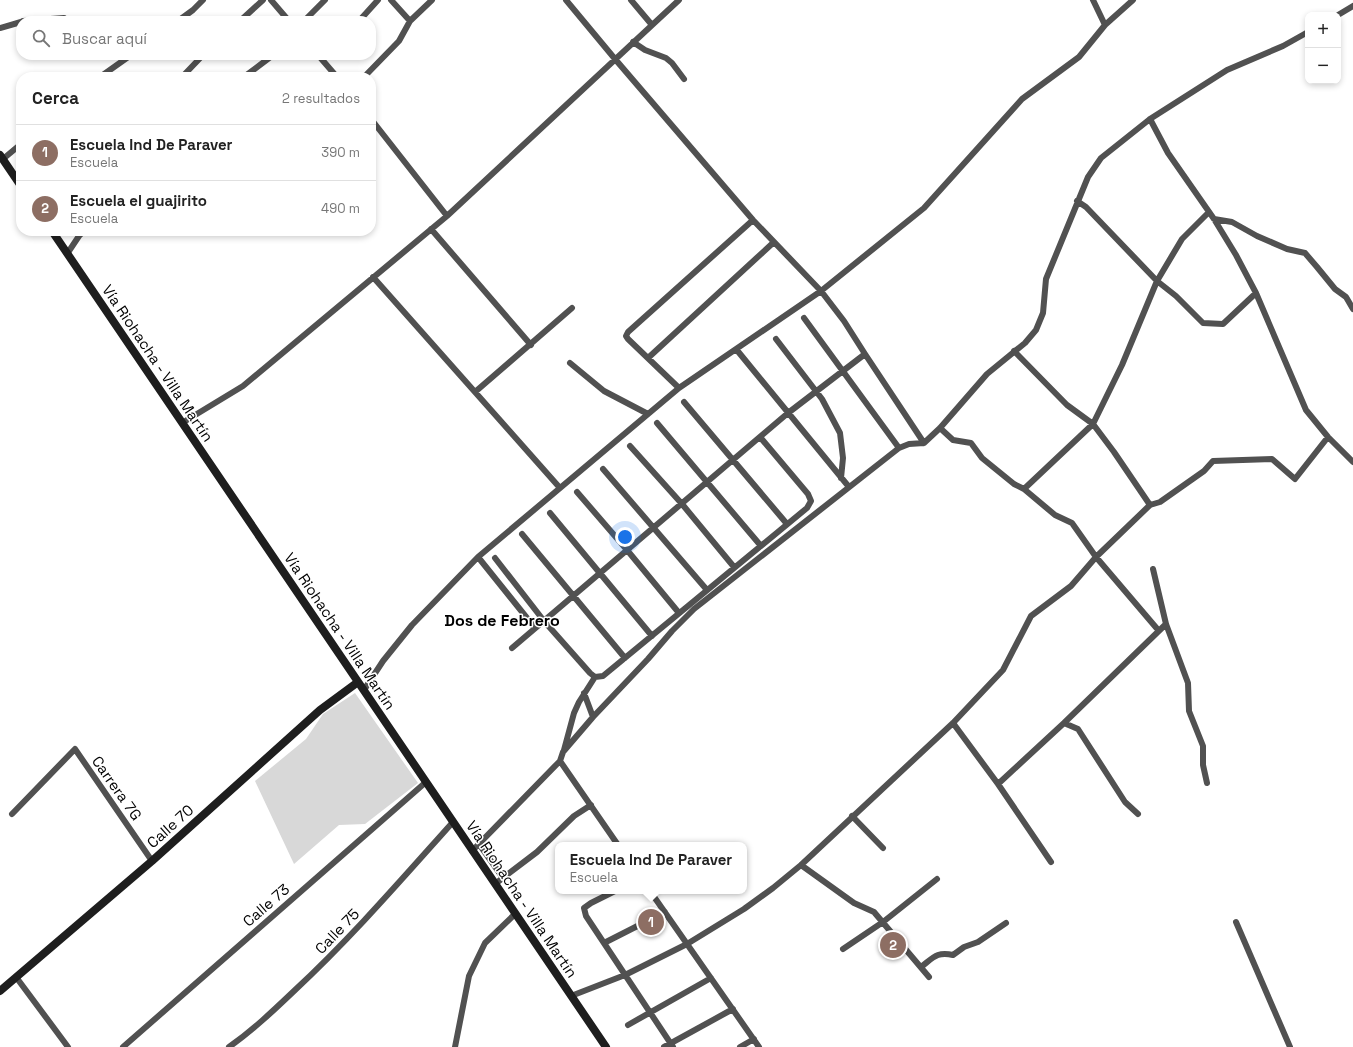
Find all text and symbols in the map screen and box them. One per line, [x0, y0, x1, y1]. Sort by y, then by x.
map controls [1305, 12, 1341, 84]
button: + [1305, 12, 1341, 48]
search box [16, 16, 376, 60]
icon: search [30, 27, 52, 49]
text: Buscar aquí [62, 29, 147, 48]
button: − [1305, 48, 1341, 84]
text: Cerca [32, 87, 79, 109]
text: 2 resultados [282, 90, 360, 107]
text: Escuela Ind De Paraver [70, 135, 233, 154]
text: 1 [42, 144, 48, 161]
text: 390 m [321, 144, 360, 161]
text: Escuela [70, 154, 118, 171]
text: Escuela el guajirito [70, 191, 207, 210]
text: 2 [41, 200, 49, 217]
text: 490 m [321, 200, 360, 217]
text: Escuela [70, 210, 118, 227]
street label: Vía Riohacha - Villa Martín [98, 281, 218, 445]
your location [615, 527, 635, 547]
street label: Vía Riohacha - Villa Martín [280, 549, 400, 713]
district label: Dos de Febrero [444, 610, 560, 631]
street label: Carrera 7G [88, 752, 146, 824]
street label: Calle 70 [143, 800, 197, 852]
street label: Vía Riohacha - Villa Martín [462, 817, 582, 981]
popup [555, 842, 747, 894]
text: Escuela Ind De Paraver [570, 850, 732, 869]
text: Escuela [570, 869, 618, 886]
street label: Calle 73 [239, 880, 293, 930]
street label: Calle 75 [311, 904, 363, 958]
pin: 1 [638, 907, 664, 937]
pin: 2 [880, 930, 906, 960]

